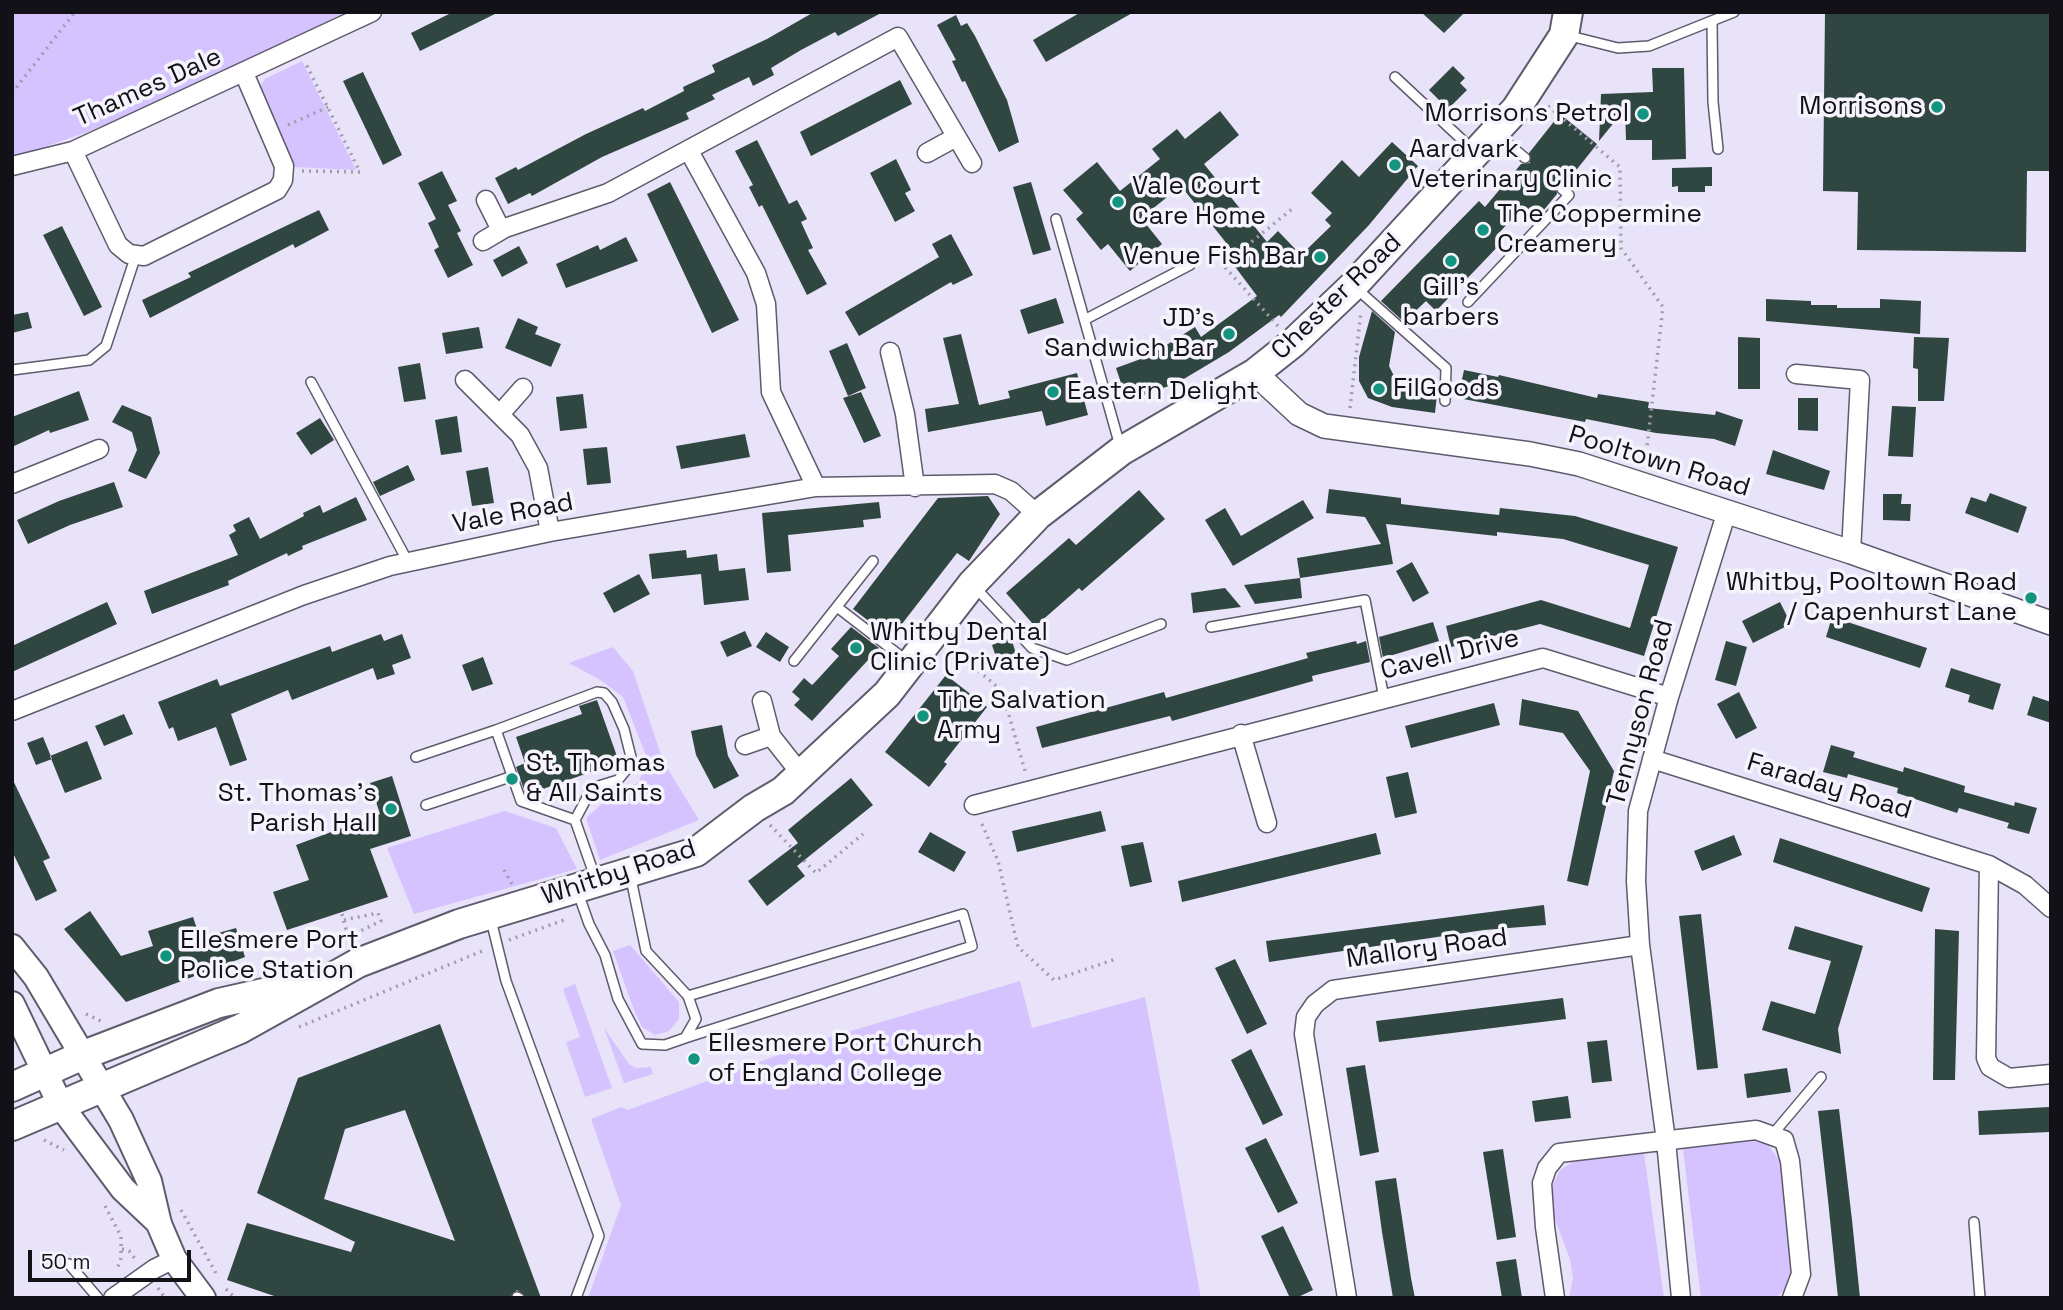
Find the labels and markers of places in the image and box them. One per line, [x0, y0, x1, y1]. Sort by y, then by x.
place label: Morrisons [1799, 91, 1923, 123]
place label: Morrisons Petrol [1425, 98, 1629, 130]
marker: Morrisons [1929, 99, 1945, 115]
marker: Morrisons Petrol [1635, 106, 1651, 122]
place label: Aardvark Veterinary Clinic [1409, 134, 1613, 196]
marker: Aardvark Veterinary Clinic [1387, 157, 1403, 173]
place label: Vale Court Care Home [1132, 171, 1266, 232]
marker: Vale Court Care Home [1110, 194, 1126, 210]
place label: The Coppermine Creamery [1497, 199, 1702, 260]
marker: The Coppermine Creamery [1475, 222, 1491, 238]
place label: Venue Fish Bar [1123, 241, 1306, 273]
marker: Venue Fish Bar [1312, 249, 1328, 265]
marker: Gill's barbers [1443, 253, 1459, 269]
place label: Gill's barbers [1403, 272, 1499, 334]
place label: JD's Sandwich Bar [1044, 303, 1215, 364]
marker: JD's Sandwich Bar [1221, 326, 1237, 342]
place label: FilGoods [1393, 373, 1500, 405]
place label: Eastern Delight [1067, 376, 1259, 408]
marker: FilGoods [1371, 381, 1387, 397]
marker: Eastern Delight [1045, 384, 1061, 400]
place label: Whitby, Pooltown Road / Capenhurst Lane [1726, 567, 2017, 628]
marker: Whitby, Pooltown Road / Capenhurst Lane [2023, 590, 2039, 606]
place label: Whitby Dental Clinic (Private) [870, 617, 1050, 678]
marker: Whitby Dental Clinic (Private) [848, 640, 864, 656]
place label: The Salvation Army [937, 685, 1106, 746]
marker: The Salvation Army [915, 708, 931, 724]
place label: St. Thomas & All Saints [526, 748, 665, 810]
marker: St. Thomas & All Saints [504, 771, 520, 787]
place label: St. Thomas's Parish Hall [218, 778, 377, 840]
marker: St. Thomas's Parish Hall [383, 801, 399, 817]
place label: Ellesmere Port Police Station [180, 925, 359, 986]
marker: Ellesmere Port Police Station [158, 948, 174, 964]
place label: Ellesmere Port Church of England College [708, 1028, 983, 1090]
marker: Ellesmere Port Church of England College [686, 1051, 702, 1067]

